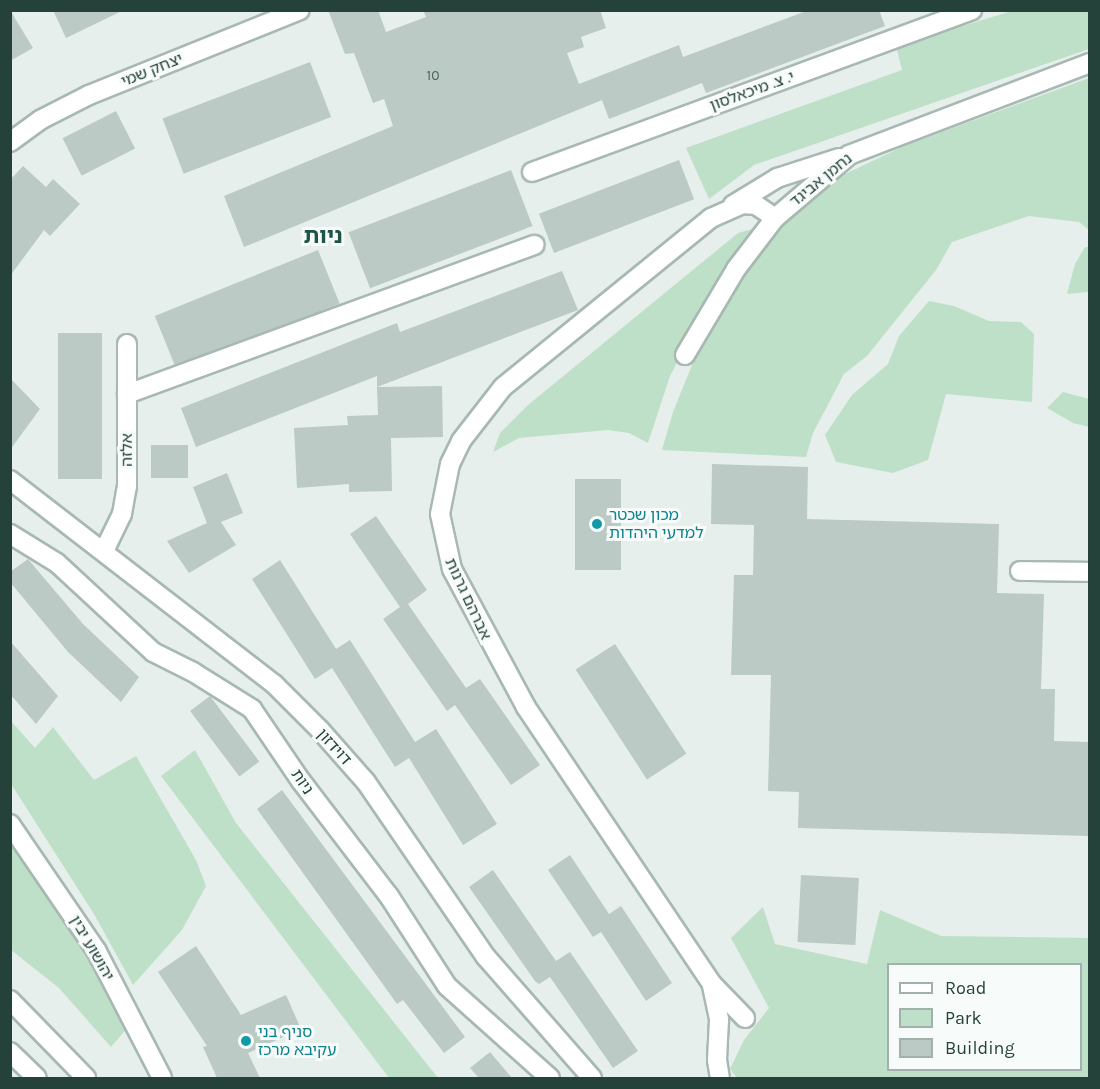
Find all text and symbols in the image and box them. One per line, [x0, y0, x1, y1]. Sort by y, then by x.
street label: יצחק שמי [118, 49, 186, 91]
street label: י. צ. מיכאלסון [707, 67, 797, 115]
house number: 10 [427, 68, 439, 84]
street label: נחמן אביגד [786, 149, 856, 211]
district label: ניות [303, 224, 343, 250]
street label: אלזה [117, 433, 137, 467]
place label: מכון שכטר למדעי היהדות [609, 505, 704, 543]
marker: מכון שכטר למדעי היהדות [590, 517, 604, 531]
street label: אברהם גרנות [441, 555, 495, 643]
street label: דוידזון [313, 725, 355, 769]
street label: ניות [287, 766, 317, 798]
street label: יהושוע יבין [66, 912, 118, 984]
legend [887, 963, 1082, 1071]
text: Road [945, 977, 986, 999]
text: Park [945, 1007, 982, 1029]
place label: סניף בני עקיבא מרכז [258, 1022, 336, 1060]
marker: סניף בני עקיבא מרכז [239, 1034, 253, 1048]
text: Building [945, 1037, 1015, 1059]

